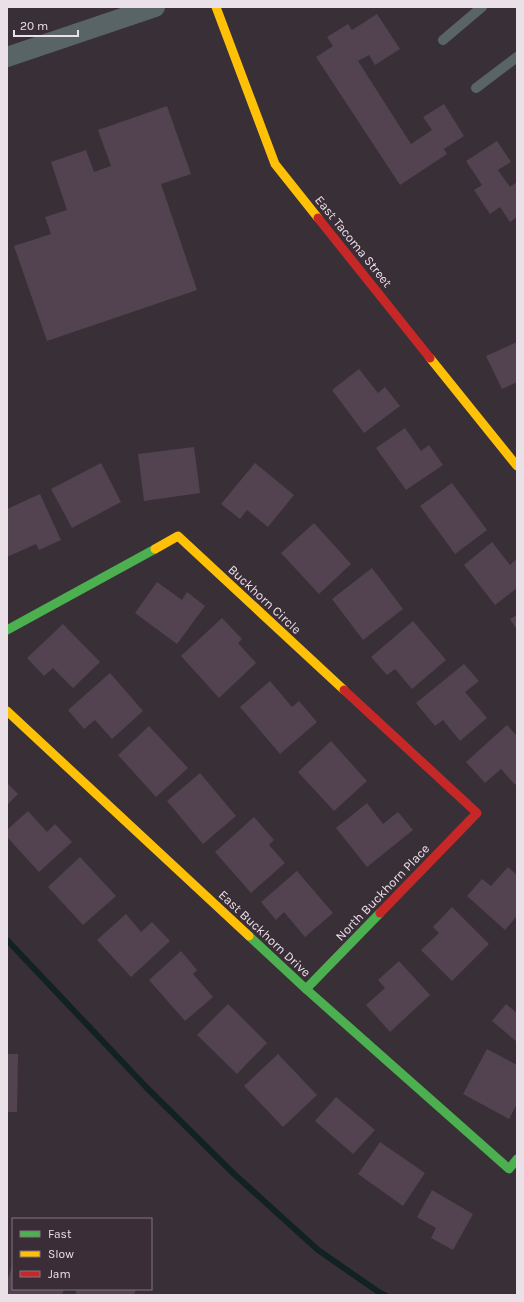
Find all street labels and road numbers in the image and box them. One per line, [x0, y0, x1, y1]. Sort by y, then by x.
street label: East Tacoma Street [312, 192, 395, 290]
street label: Buckhorn Circle [225, 562, 304, 637]
street label: North Buckhorn Place [332, 841, 433, 944]
street label: East Buckhorn Drive [216, 887, 314, 980]

